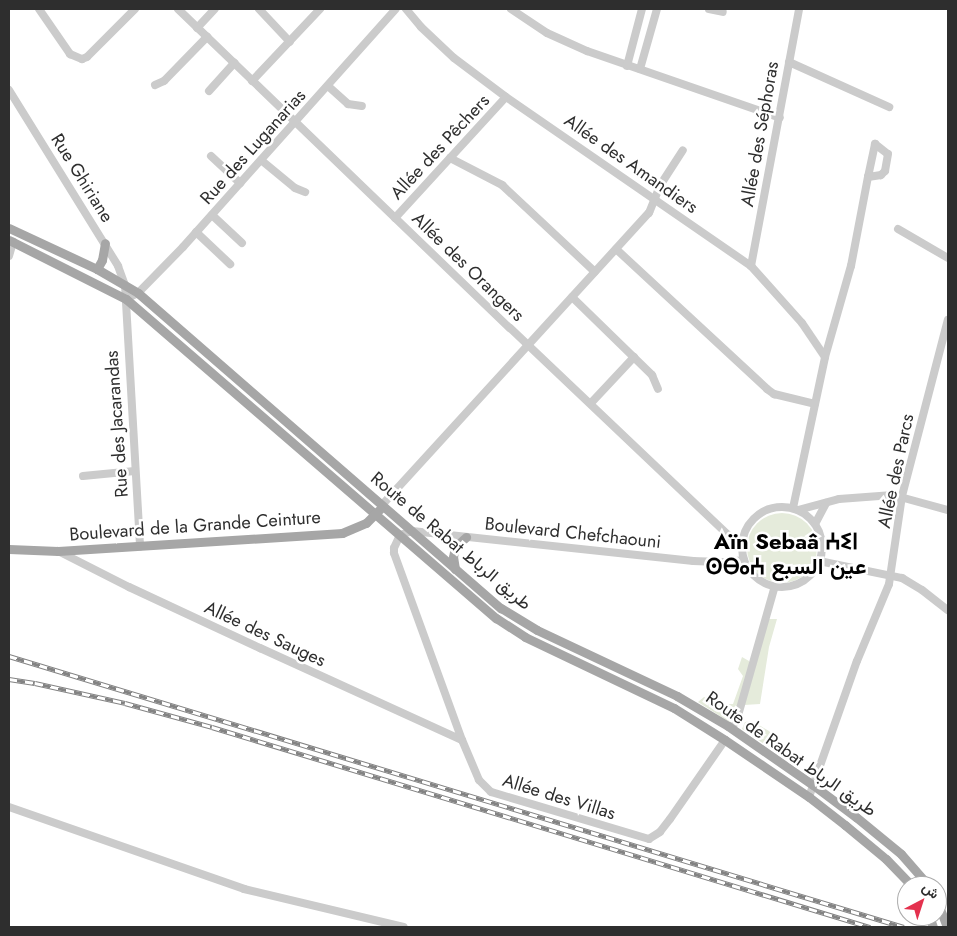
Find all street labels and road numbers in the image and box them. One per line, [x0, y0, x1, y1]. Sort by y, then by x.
street label: Allée des Séphoras [737, 60, 783, 208]
street label: Rue des Luganarias [196, 85, 310, 209]
street label: Allée des Pêchers [386, 90, 494, 204]
street label: Allée des Amandiers [560, 110, 702, 218]
street label: Rue Ghiriane [46, 130, 118, 226]
street label: Allée des Orangers [407, 208, 529, 326]
street label: Rue des Jacarandas [101, 350, 133, 498]
street label: Allée des Parcs [873, 412, 919, 530]
street label: Route de Rabat طريق الرباط [366, 467, 536, 615]
street label: Boulevard de la Grande Ceinture [69, 506, 321, 546]
street label: Boulevard Chefchaouni [484, 513, 662, 553]
street label: Allée des Sauges [201, 597, 329, 671]
street label: Route de Rabat طريق الرباط [701, 687, 881, 821]
street label: Allée des Villas [500, 770, 618, 824]

